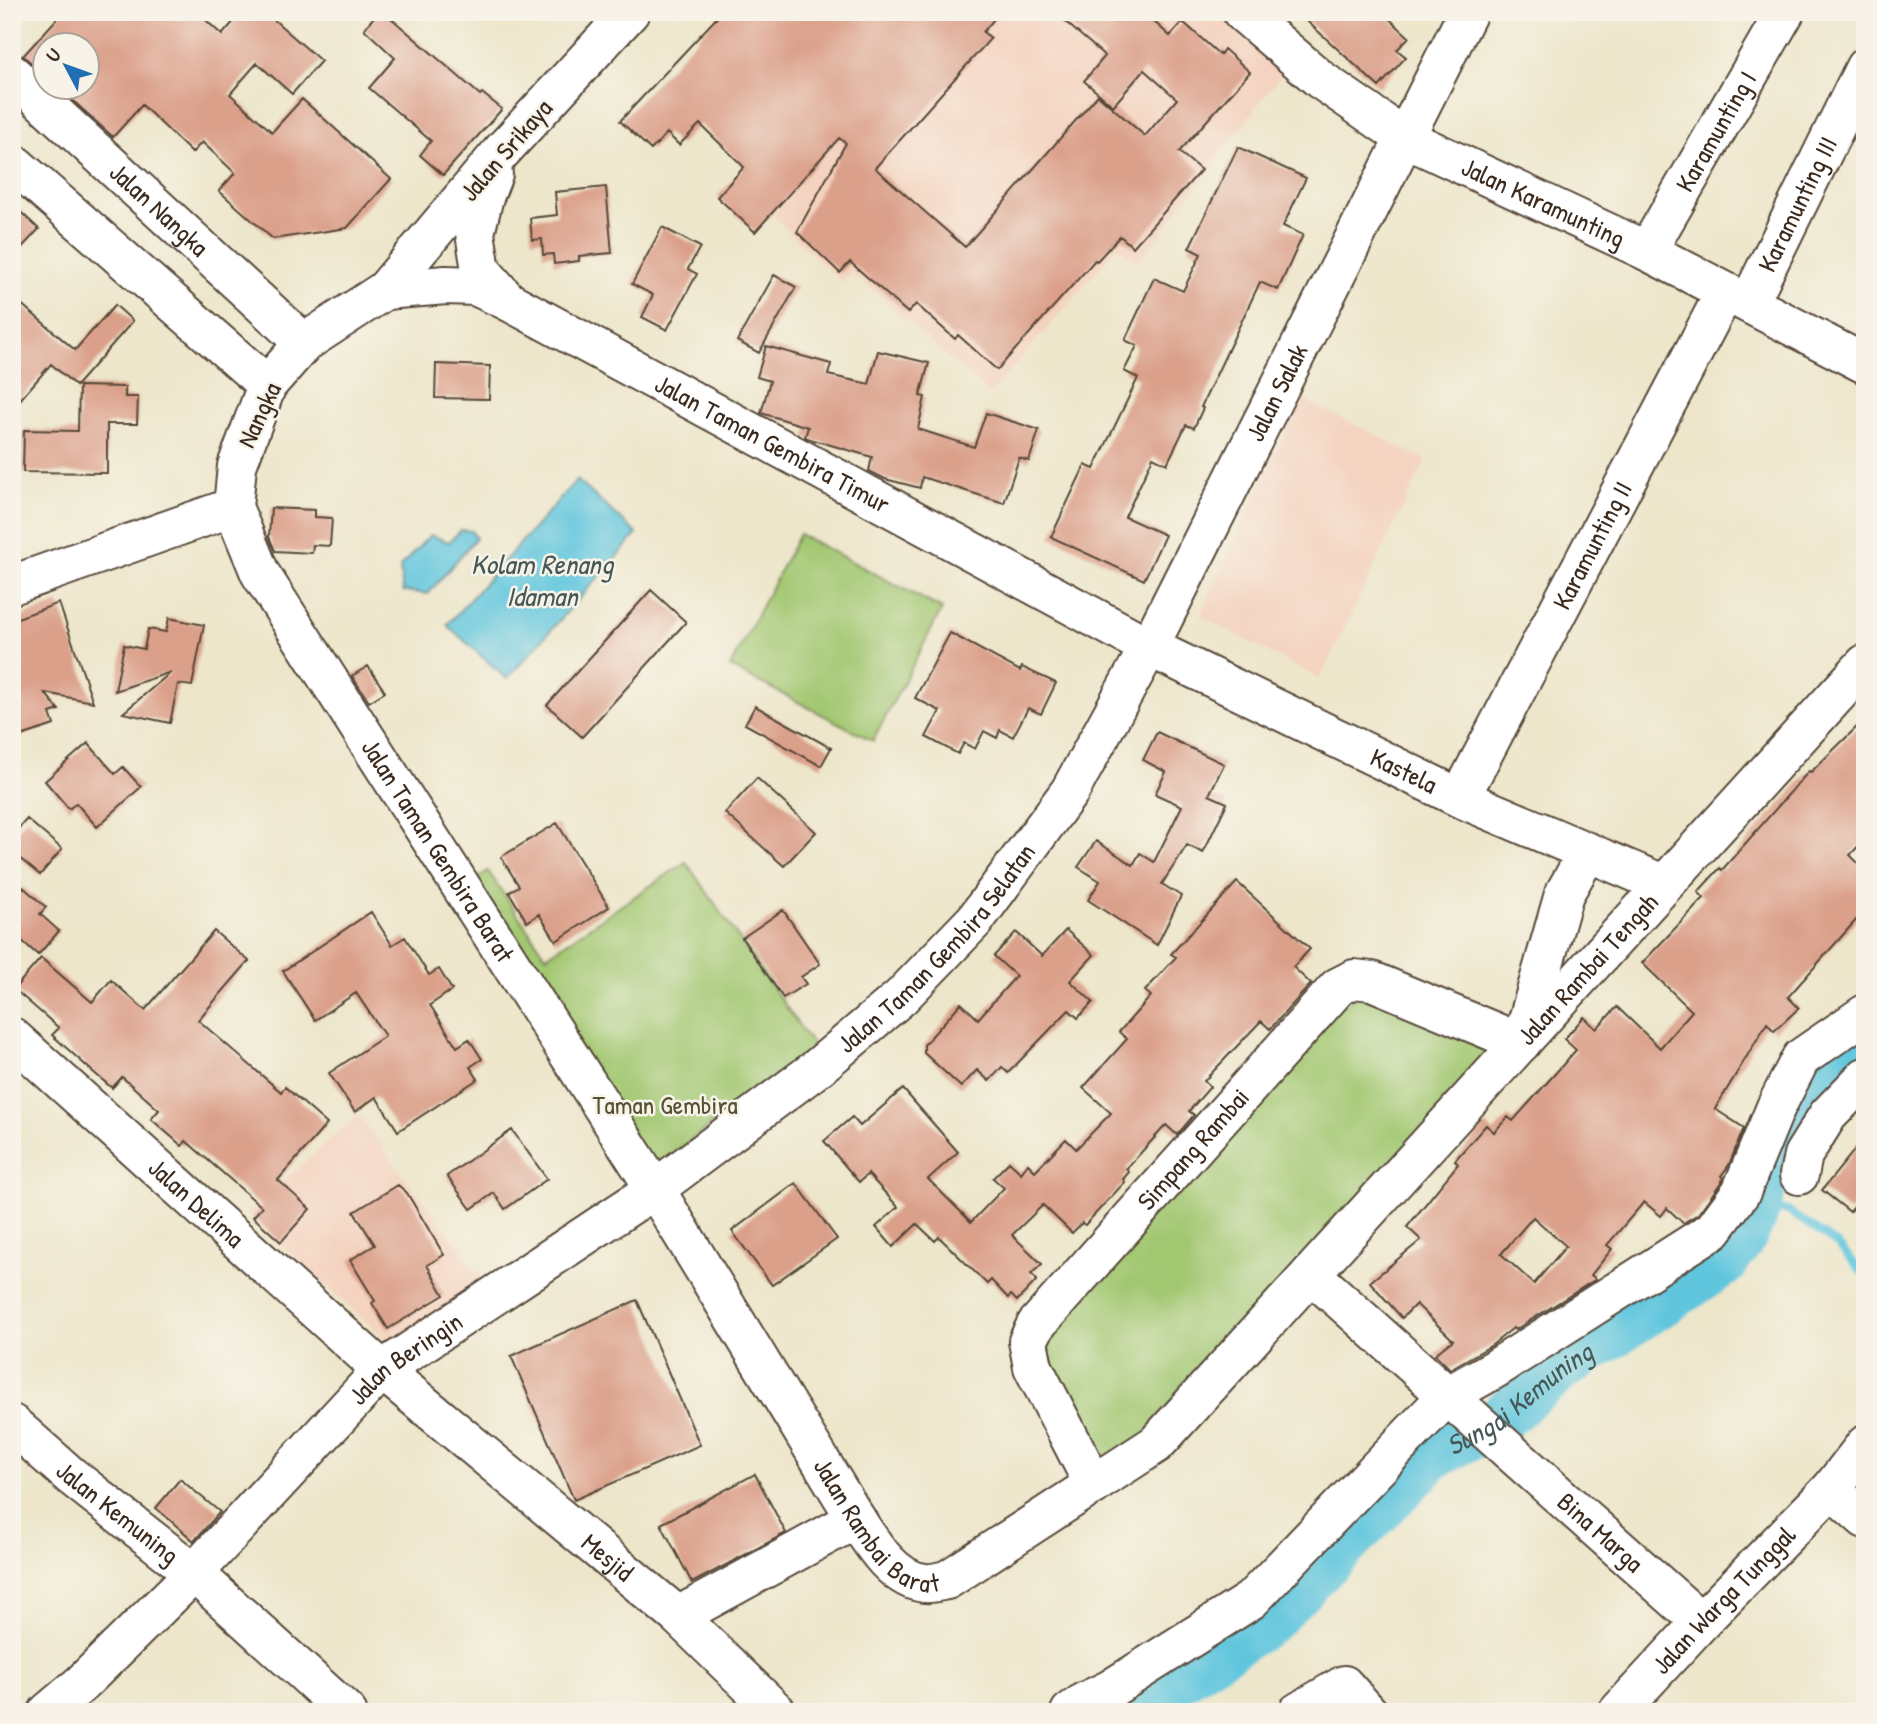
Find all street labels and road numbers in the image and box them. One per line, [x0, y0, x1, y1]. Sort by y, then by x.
street label: Karamunting I [1667, 64, 1764, 198]
street label: Jalan Srikaya [452, 91, 560, 208]
street label: Karamunting III [1749, 131, 1845, 277]
street label: Jalan Karamunting [1456, 149, 1631, 255]
street label: Jalan Nangka [102, 155, 217, 264]
street label: Jalan Salak [1237, 338, 1316, 447]
street label: Jalan Taman Gembira Timur [649, 366, 896, 521]
street label: Nangka [228, 376, 289, 453]
street label: Karamunting II [1544, 475, 1640, 616]
street label: Jalan Taman Gembira Barat [354, 732, 523, 969]
street label: Kastela [1365, 739, 1443, 801]
street label: Jalan Taman Gembira Selatan [830, 836, 1043, 1061]
street label: Jalan Rambai Tengah [1509, 885, 1665, 1052]
street label: Simpang Rambai [1129, 1080, 1257, 1217]
street label: Jalan Delima [141, 1150, 252, 1255]
street label: Jalan Beringin [340, 1304, 469, 1412]
street label: Jalan Rambai Barat [806, 1451, 943, 1601]
street label: Jalan Kemuning [49, 1453, 187, 1572]
street label: Bina Marga [1550, 1484, 1651, 1580]
street label: Jalan Warga Tunggal [1644, 1518, 1803, 1681]
street label: Mesjid [574, 1525, 641, 1589]

